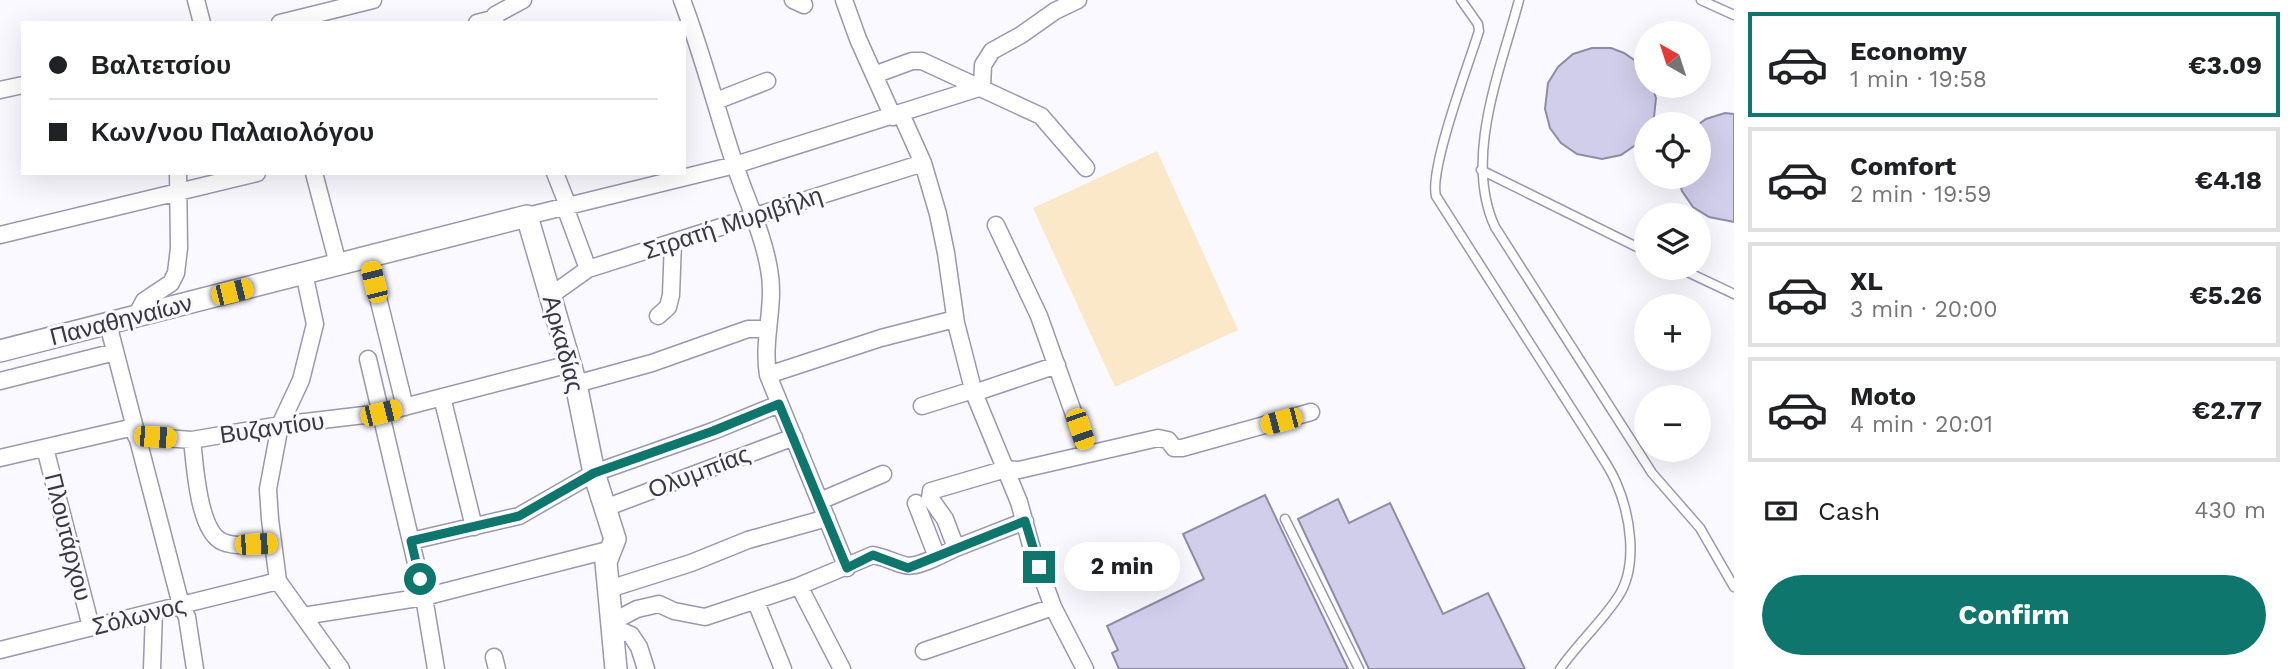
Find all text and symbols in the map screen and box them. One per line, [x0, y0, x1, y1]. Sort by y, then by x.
north arrow [1634, 21, 1712, 98]
map controls [1634, 21, 1711, 462]
icon: car [1766, 33, 1829, 96]
text: Economy [1850, 36, 1967, 66]
text: Βαλτετσίου [91, 50, 231, 80]
text: €3.09 [2188, 50, 2262, 80]
text: 1 min · 19:58 [1850, 66, 1987, 93]
button: locate [1634, 112, 1711, 189]
text: Κων/νου Παλαιολόγου [91, 117, 374, 147]
icon: car [1766, 148, 1829, 211]
text: Comfort [1850, 151, 1956, 181]
text: €4.18 [2195, 165, 2262, 195]
street label: Στρατή Μυριβήλη [640, 181, 826, 265]
text: 2 min · 19:59 [1850, 181, 1992, 208]
button: layers [1634, 203, 1711, 280]
car [359, 259, 390, 305]
icon: car [1766, 263, 1829, 326]
text: XL [1850, 266, 1883, 296]
car [210, 277, 255, 307]
text: €5.26 [2190, 280, 2262, 310]
street label: Παναθηναίων [47, 289, 195, 351]
street label: Αρκαδίας [537, 292, 589, 396]
button: + [1634, 294, 1711, 371]
text: 3 min · 20:00 [1850, 296, 1998, 323]
icon: car [1766, 378, 1829, 441]
text: Moto [1850, 381, 1916, 411]
button: − [1634, 385, 1711, 462]
text: €2.77 [2192, 395, 2262, 425]
car [359, 398, 404, 428]
car [1258, 405, 1305, 437]
car [1064, 406, 1097, 452]
street label: Βυζαντίου [218, 407, 326, 449]
text: 4 min · 20:01 [1850, 411, 1993, 438]
car [134, 425, 177, 449]
street label: Ολυμπίας [644, 440, 754, 504]
street label: Πλουτάρχου [39, 470, 97, 604]
icon: cash [1762, 492, 1800, 530]
text: Cash [1818, 496, 1880, 526]
text: 430 m [2194, 497, 2266, 524]
car [235, 532, 278, 556]
callout: 2 min [1064, 542, 1179, 592]
route end [1023, 551, 1055, 583]
text: 2 min [1091, 553, 1153, 580]
route start [404, 563, 436, 595]
button: Confirm [1762, 575, 2266, 655]
street label: Σόλωνος [90, 591, 188, 641]

